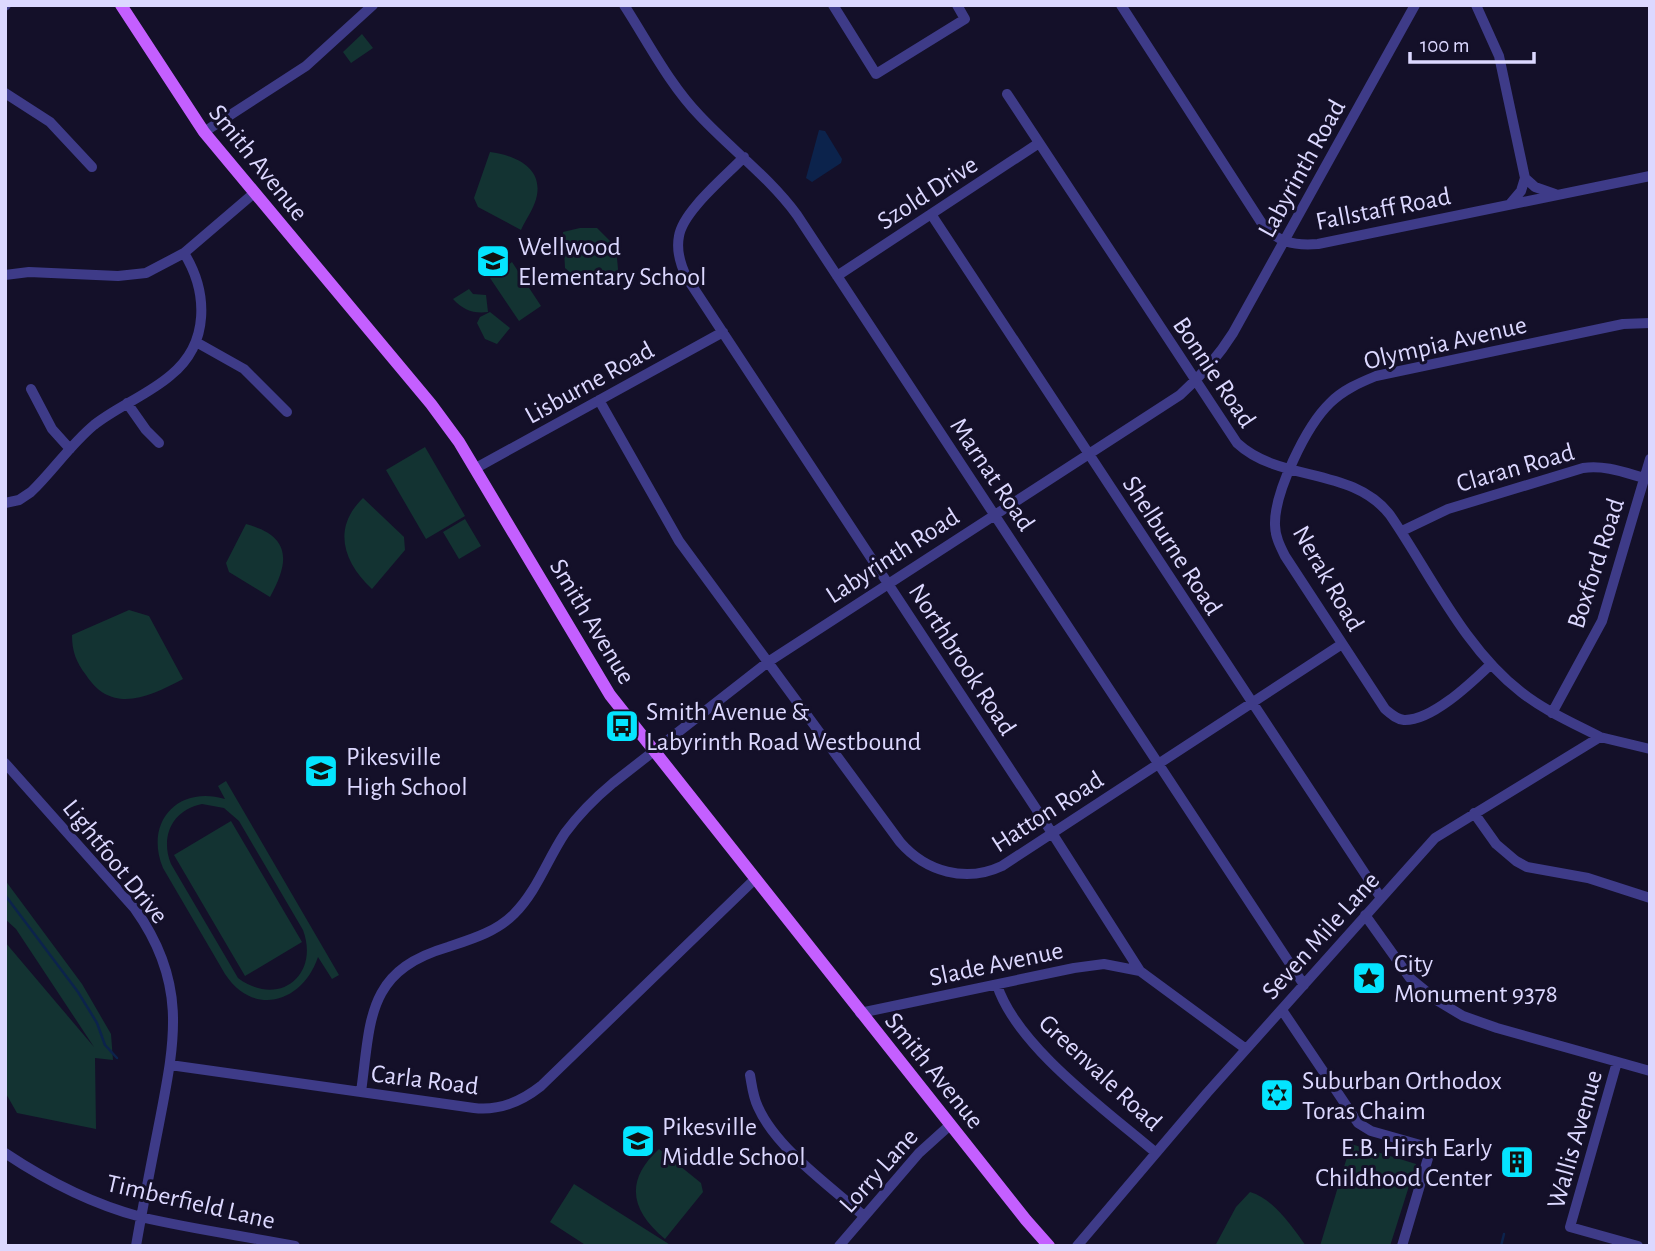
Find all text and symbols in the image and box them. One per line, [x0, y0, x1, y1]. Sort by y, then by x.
scale bar [1410, 21, 1534, 65]
text: 100 m [1420, 35, 1470, 56]
street label: Labyrinth Road [1253, 95, 1350, 242]
street label: Smith Avenue [204, 100, 313, 226]
street label: Szold Drive [873, 151, 982, 235]
street label: Fallstaff Road [1314, 183, 1453, 235]
place label: Wellwood Elementary School [518, 234, 707, 290]
school or university icon: Wellwood Elementary School [474, 242, 512, 280]
street label: Olympia Avenue [1361, 312, 1529, 374]
street label: Bonnie Road [1168, 313, 1260, 432]
street label: Lisburne Road [521, 337, 658, 429]
street label: Marnat Road [945, 413, 1039, 536]
street label: Claran Road [1454, 439, 1577, 497]
street label: Shelburne Road [1118, 471, 1227, 620]
street label: Boxford Road [1563, 495, 1629, 632]
street label: Labyrinth Road [821, 503, 964, 608]
street label: Nerak Road [1288, 521, 1369, 636]
street label: Smith Avenue [545, 554, 640, 689]
street label: Northbrook Road [904, 579, 1021, 740]
place label: Smith Avenue & Labyrinth Road Westbound [646, 699, 921, 755]
bus stop icon: Smith Avenue & Labyrinth Road Westbound [603, 707, 641, 745]
place label: Pikesville High School [346, 744, 468, 800]
school or university icon: Pikesville High School [302, 752, 340, 790]
street label: Hatton Road [987, 766, 1108, 857]
street label: Lightfoot Drive [58, 795, 173, 929]
street label: Seven Mile Lane [1257, 867, 1384, 1004]
street label: Slade Avenue [927, 937, 1065, 991]
place label: City Monument 9378 [1394, 951, 1558, 1007]
place icon: City Monument 9378 [1350, 959, 1388, 997]
street label: Smith Avenue [880, 1008, 989, 1134]
street label: Greenvale Road [1034, 1010, 1167, 1136]
street label: Carla Road [370, 1060, 480, 1099]
street label: Wallis Avenue [1543, 1067, 1607, 1211]
place label: Suburban Orthodox Toras Chaim [1302, 1068, 1502, 1124]
synagogue icon: Suburban Orthodox Toras Chaim [1258, 1076, 1296, 1114]
place label: Pikesville Middle School [662, 1114, 806, 1170]
school or university icon: Pikesville Middle School [619, 1122, 657, 1160]
street label: Lorry Lane [834, 1124, 923, 1218]
place label: E.B. Hirsh Early Childhood Center [1315, 1135, 1493, 1191]
building icon: E.B. Hirsh Early Childhood Center [1498, 1143, 1536, 1181]
street label: Timberfield Lane [104, 1170, 278, 1234]

